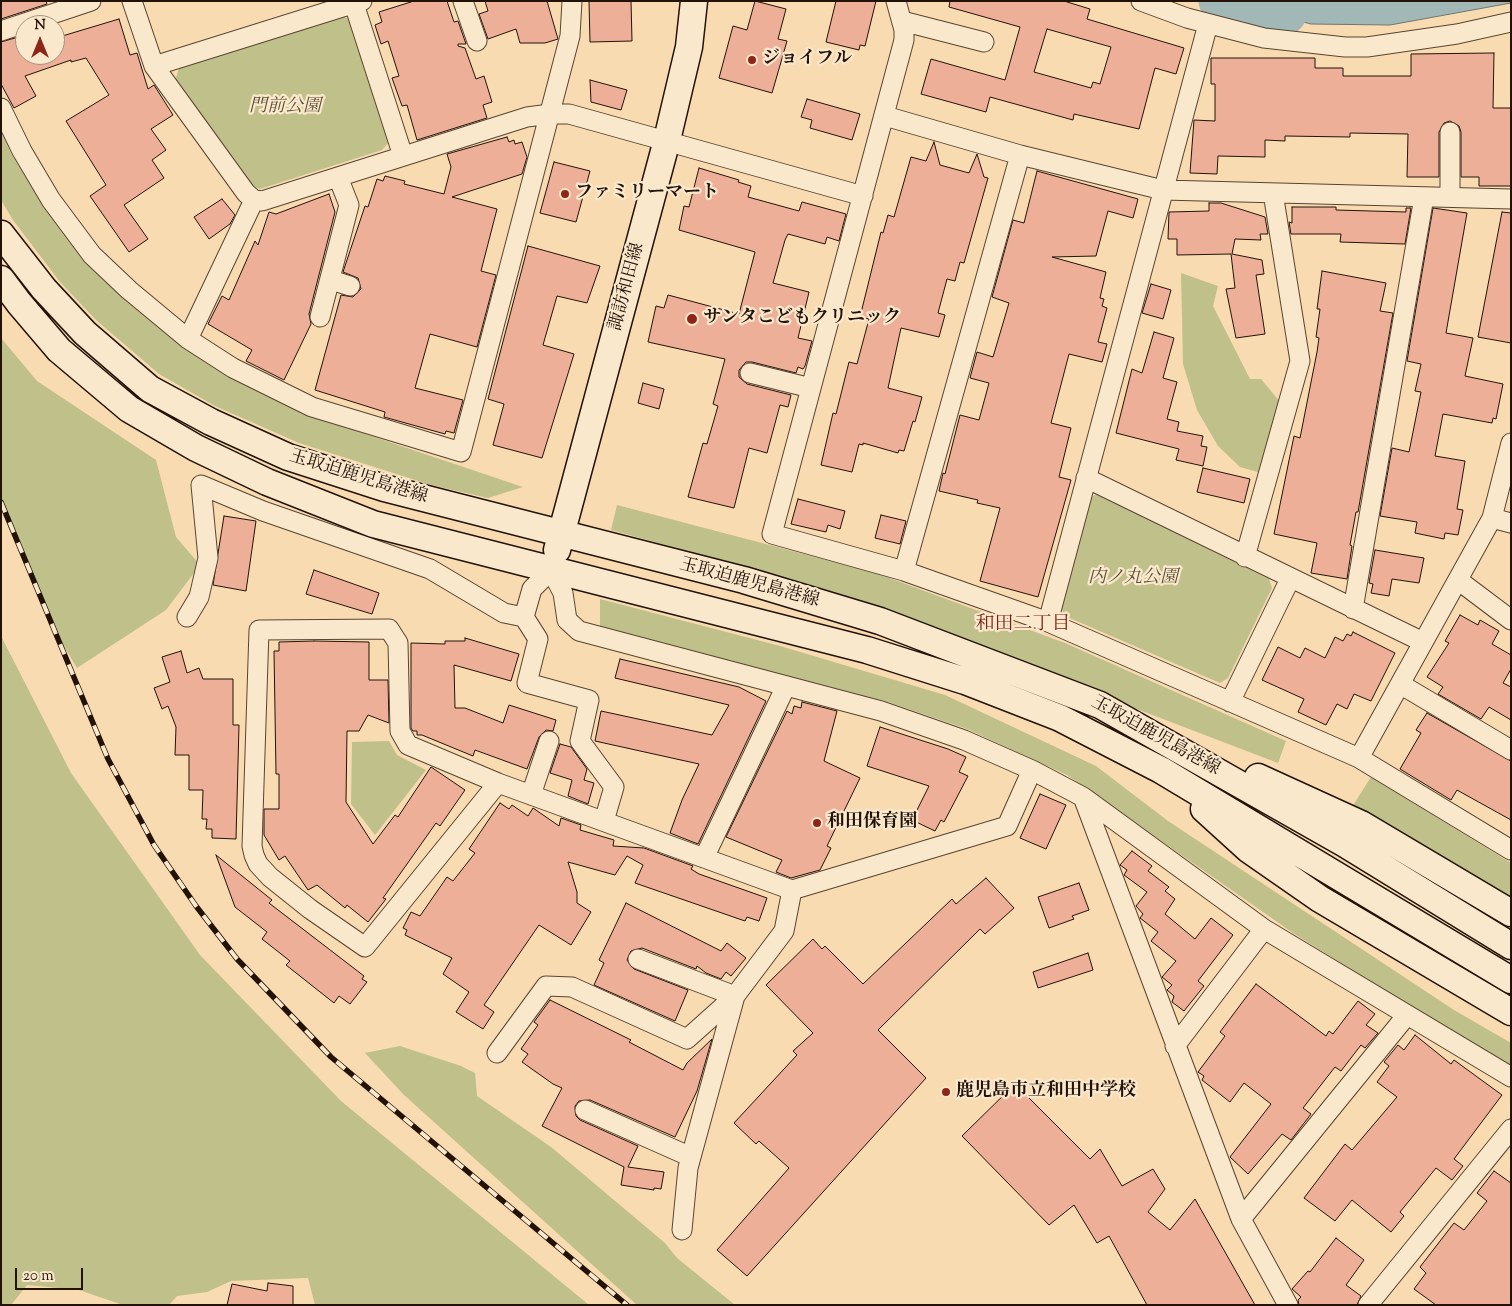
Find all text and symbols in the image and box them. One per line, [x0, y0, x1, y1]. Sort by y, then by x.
north arrow [15, 15, 65, 65]
text: N [34, 16, 46, 36]
place label: ジョイフル [762, 49, 852, 71]
marker: ジョイフル [746, 54, 758, 66]
park label: 門前公園 [249, 97, 321, 119]
place label: ファミリーマート [575, 183, 719, 205]
marker: ファミリーマート [559, 188, 571, 200]
street label: 諏訪和田線 [606, 241, 650, 333]
place label: サンタこどもクリニック [703, 308, 901, 330]
marker: サンタこどもクリニック [685, 312, 699, 326]
street label: 玉取迫鹿児島港線 [286, 447, 430, 509]
street label: 玉取迫鹿児島港線 [677, 555, 821, 613]
park label: 内ノ丸公園 [1088, 568, 1178, 590]
district label: 和田二丁目 [976, 615, 1070, 637]
street label: 玉取迫鹿児島港線 [1087, 693, 1223, 781]
place label: 和田保育園 [827, 812, 917, 834]
marker: 和田保育園 [811, 817, 823, 829]
place label: 鹿児島市立和田中学校 [956, 1081, 1136, 1103]
marker: 鹿児島市立和田中学校 [940, 1086, 952, 1098]
scale bar [18, 1258, 85, 1290]
text: 20 m [23, 1266, 54, 1287]

